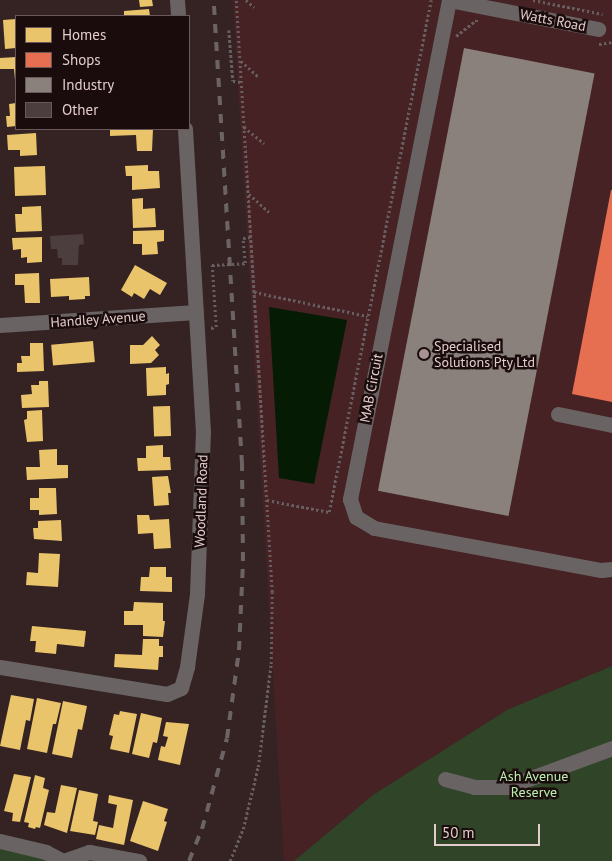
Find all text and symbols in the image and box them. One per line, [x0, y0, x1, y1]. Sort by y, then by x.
street label: Watts Road [519, 5, 587, 35]
legend [15, 15, 190, 130]
text: Homes [62, 25, 106, 44]
text: Shops [62, 50, 101, 69]
text: Industry [62, 75, 114, 94]
text: Other [62, 100, 98, 119]
street label: Handley Avenue [49, 307, 147, 331]
place label: Specialised Solutions Pty Ltd [434, 338, 536, 371]
marker: Specialised Solutions Pty Ltd [418, 348, 430, 360]
street label: MAB Circuit [356, 352, 386, 424]
street label: Woodland Road [191, 454, 211, 548]
park label: Ash Avenue Reserve [499, 768, 569, 800]
scale bar [437, 814, 543, 846]
text: 50 m [442, 823, 475, 842]

